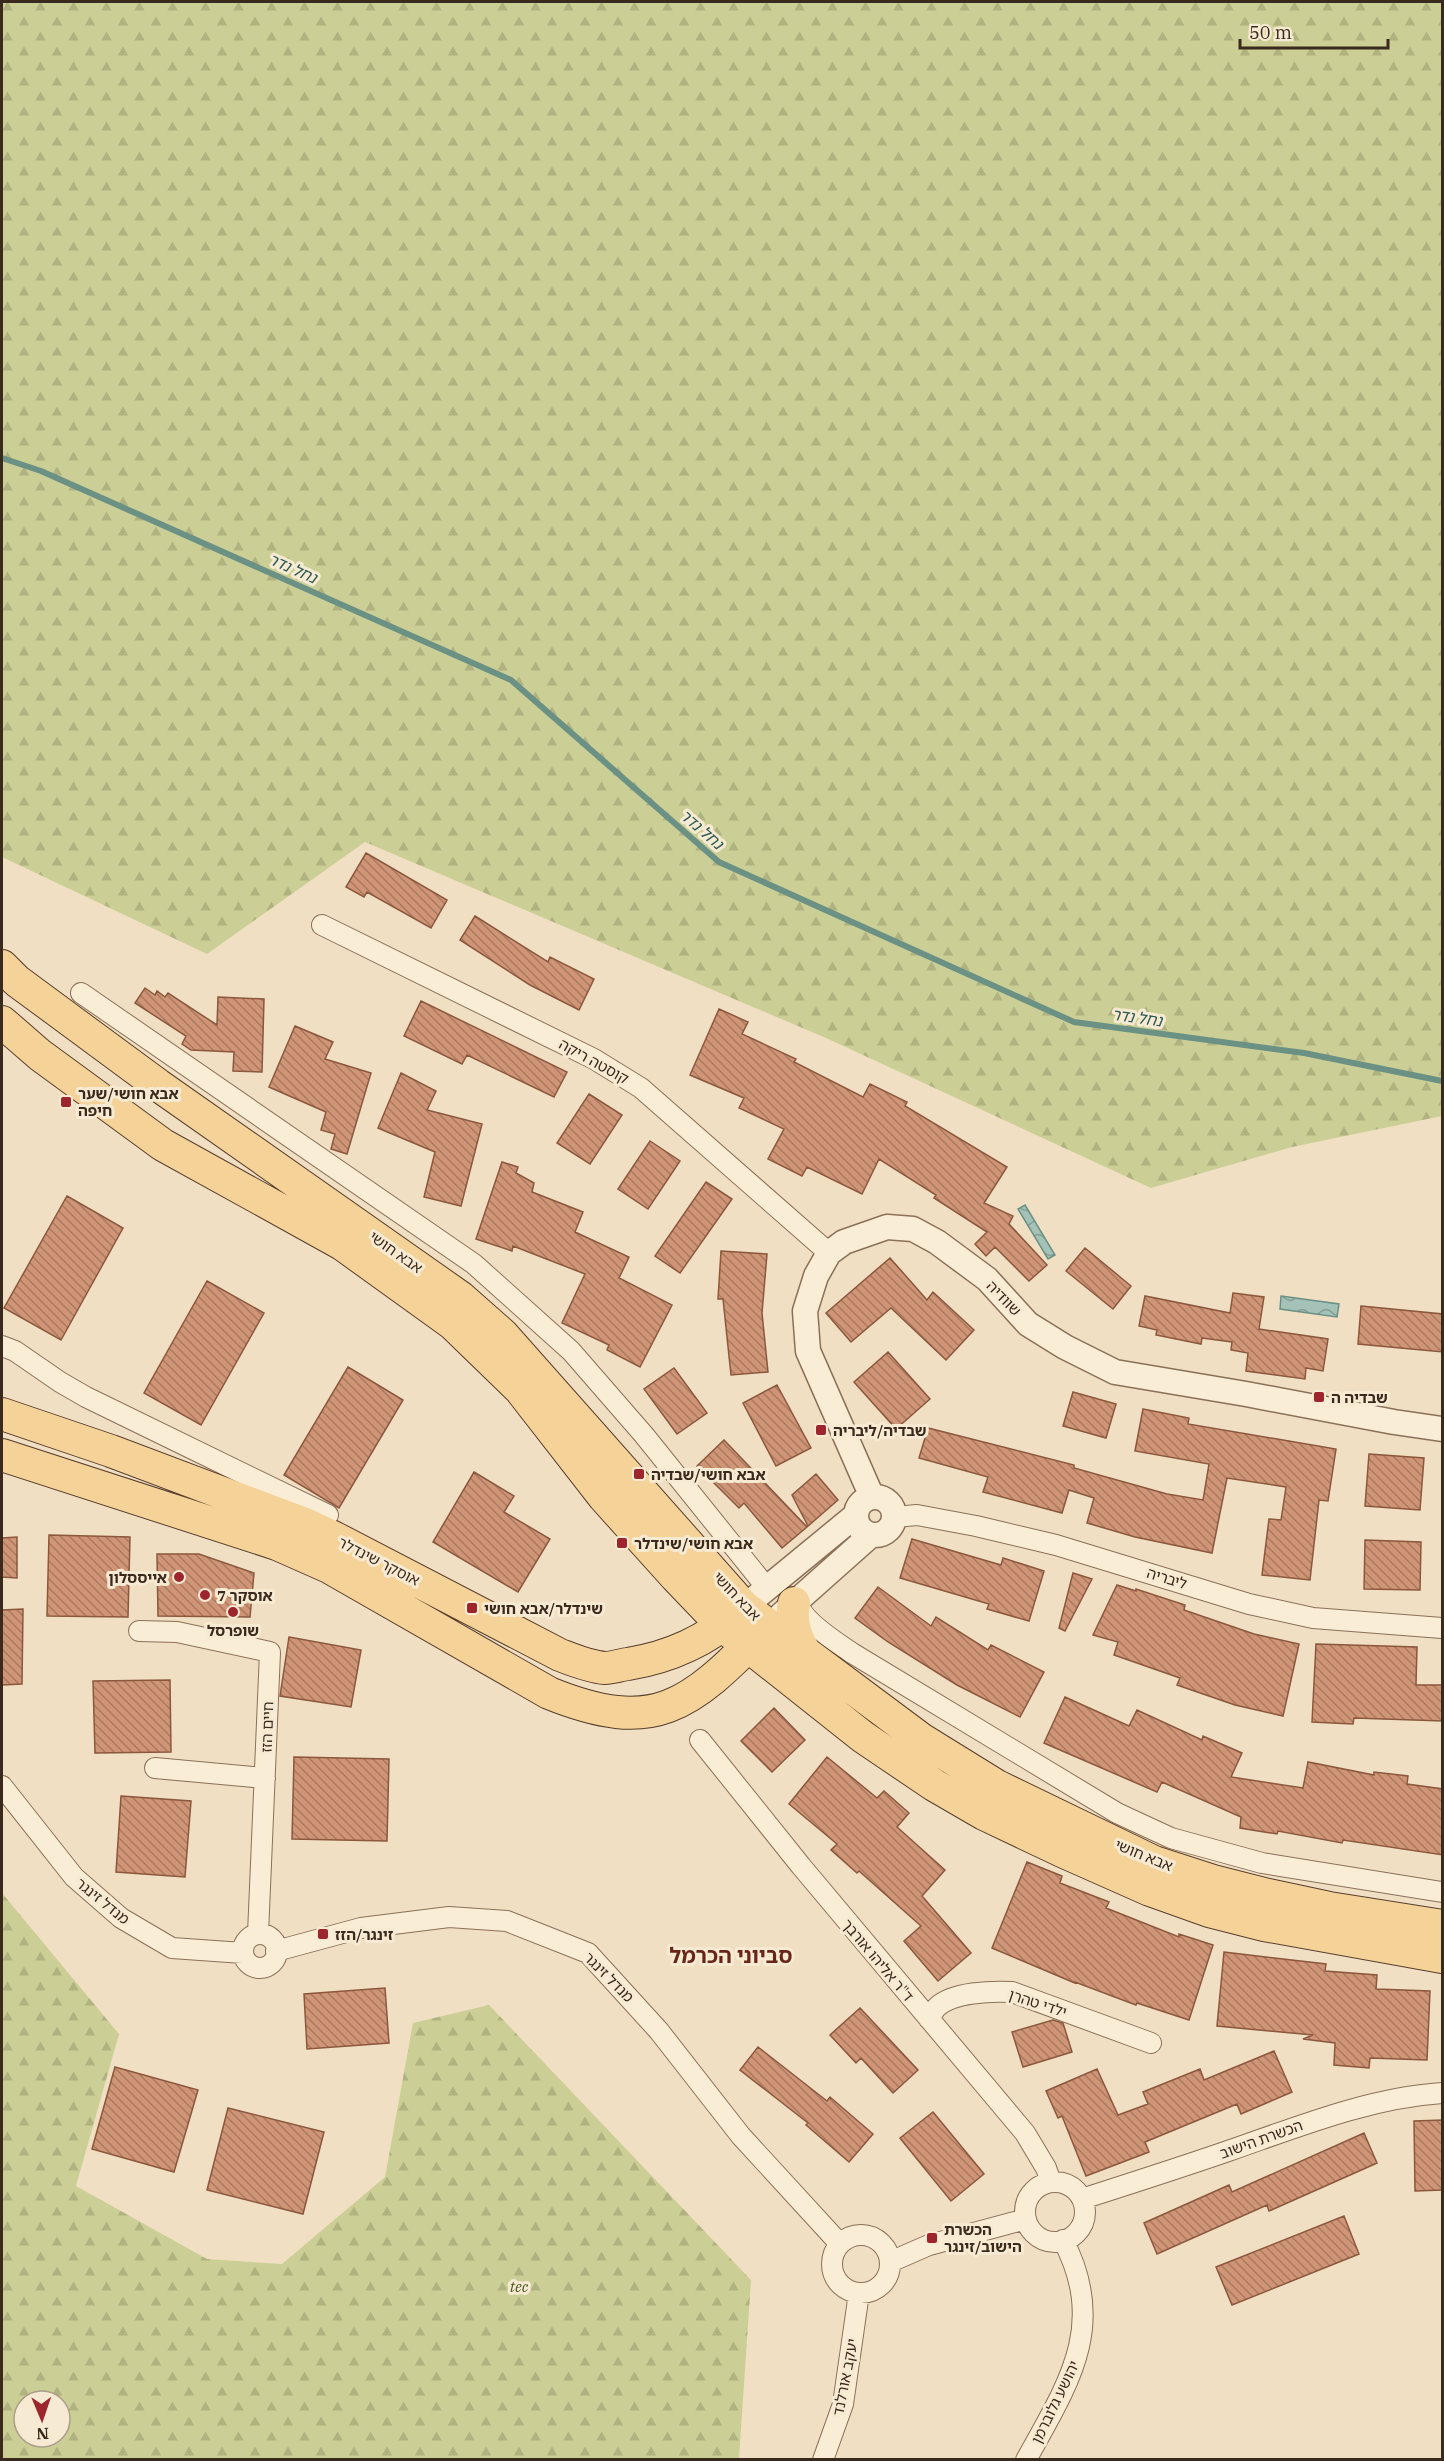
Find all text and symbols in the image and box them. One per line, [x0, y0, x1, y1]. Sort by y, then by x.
scale bar [1240, 12, 1388, 50]
text: 50 m [1249, 21, 1292, 44]
water label: נחל נדר [266, 549, 321, 588]
water label: נחל נדר [676, 805, 728, 854]
water label: נחל נדר [1110, 1004, 1165, 1031]
street label: קוסטה ריקה [556, 1034, 632, 1088]
place label: אבא חושי/שער חיפה [78, 1084, 179, 1120]
marker: אבא חושי/שער חיפה [59, 1095, 73, 1109]
street label: אבא חושי [366, 1227, 426, 1277]
street label: שוודיה [983, 1276, 1025, 1320]
place label: שבדיה ה [1331, 1388, 1388, 1407]
marker: שבדיה ה [1312, 1390, 1326, 1404]
place label: שבדיה/ליבריה [833, 1421, 927, 1440]
marker: שבדיה/ליבריה [814, 1423, 828, 1437]
place label: אבא חושי/שבדיה [651, 1465, 766, 1484]
marker: אבא חושי/שבדיה [632, 1467, 646, 1481]
street label: אוסקר שינדלר [335, 1532, 423, 1590]
place label: אבא חושי/שינדלר [634, 1534, 753, 1553]
marker: אבא חושי/שינדלר [615, 1536, 629, 1550]
street label: ליבריה [1145, 1563, 1189, 1593]
place label: אייססלון [109, 1568, 167, 1587]
street label: אבא חושי [709, 1568, 765, 1624]
marker: אייססלון [172, 1570, 186, 1584]
place label: אוסקר 7 [217, 1586, 273, 1605]
marker: אוסקר 7 [198, 1588, 212, 1602]
place label: שינדלר/אבא חושי [484, 1599, 603, 1618]
marker: שינדלר/אבא חושי [465, 1601, 479, 1615]
marker: שופרסל [226, 1605, 240, 1619]
place label: שופרסל [207, 1621, 259, 1640]
street label: חיים הזז [257, 1701, 277, 1753]
street label: אבא חושי [1112, 1835, 1176, 1875]
street label: מנדל זינגר [72, 1874, 134, 1928]
street label: ד"ר אליהו אורבך [838, 1915, 918, 2005]
place label: זינגר/הזז [335, 1925, 394, 1944]
marker: זינגר/הזז [316, 1927, 330, 1941]
district label: סביוני הכרמל [669, 1941, 793, 1969]
street label: מנדל זינגר [580, 1948, 638, 2006]
street label: ילדי טהרן [1007, 1985, 1069, 2021]
street label: הכשרת הישוב [1217, 2115, 1305, 2163]
place label: הכשרת הישוב/זינגר [944, 2220, 1022, 2256]
marker: הכשרת הישוב/זינגר [925, 2231, 939, 2245]
park label: tec [510, 2277, 529, 2296]
street label: יעקב אורלנד [828, 2337, 862, 2417]
street label: יהושע גלוברמן [1027, 2357, 1083, 2447]
north arrow [12, 2389, 72, 2449]
text: N [36, 2424, 49, 2444]

